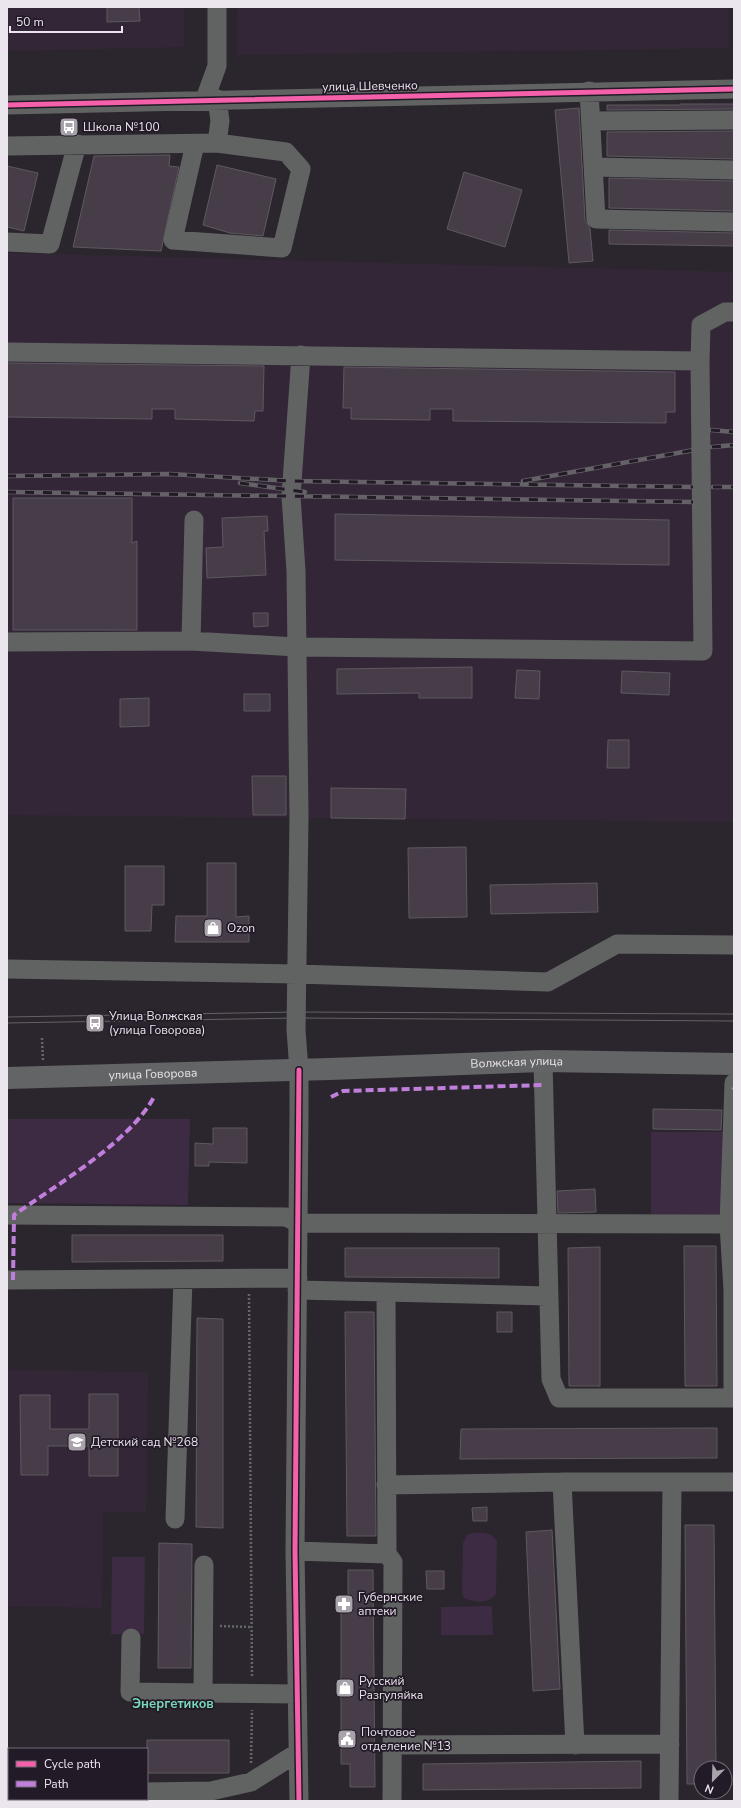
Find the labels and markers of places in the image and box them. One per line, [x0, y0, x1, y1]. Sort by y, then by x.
bus stop icon: Школа №100 [58, 116, 80, 138]
place label: Школа №100 [83, 119, 160, 135]
shop icon: Ozon [202, 917, 224, 939]
place label: Ozon [227, 920, 255, 936]
place label: Улица Волжская (улица Говорова) [108, 1008, 205, 1038]
bus stop icon: Улица Волжская (улица Говорова) [84, 1012, 106, 1034]
school or university icon: Детский сад №268 [66, 1431, 88, 1453]
place label: Детский сад №268 [91, 1434, 198, 1450]
place label: Губернские аптеки [358, 1589, 423, 1619]
pharmacy icon: Губернские аптеки [333, 1593, 355, 1615]
place label: Русский Разгуляйка [359, 1673, 423, 1703]
shop icon: Русский Разгуляйка [334, 1677, 356, 1699]
place label: Почтовое отделение №13 [361, 1724, 451, 1754]
public building icon: Почтовое отделение №13 [336, 1728, 358, 1750]

